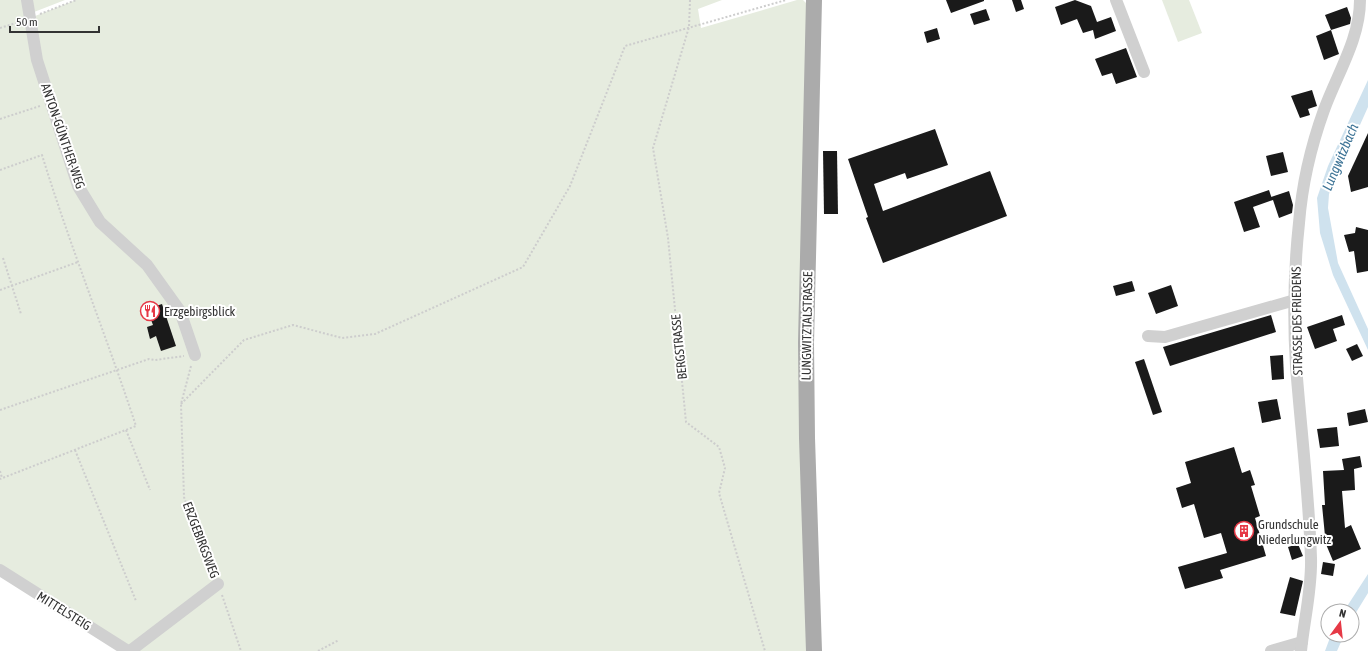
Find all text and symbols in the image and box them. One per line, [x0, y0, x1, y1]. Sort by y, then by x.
scale bar [10, 8, 99, 34]
text: 50 m [16, 15, 38, 29]
street label: ANTON-GÜNTHER-WEG [38, 81, 88, 191]
water label: Lungwitzbach [1319, 121, 1361, 193]
street label: STRASSE DES FRIEDENS [1289, 266, 1305, 376]
street label: LUNGWITZTALSTRASSE [799, 271, 815, 380]
restaurant icon: Erzgebirgsblick [139, 300, 161, 322]
place label: Erzgebirgsblick [164, 304, 235, 319]
street label: BERGSTRASSE [668, 313, 690, 380]
street label: ERZGEBIRGSWEG [180, 500, 222, 580]
place label: Grundschule Niederlungwitz [1258, 517, 1332, 547]
building icon: Grundschule Niederlungwitz [1233, 520, 1255, 542]
street label: MITTELSTEIG [34, 588, 94, 634]
north arrow [1320, 603, 1360, 643]
text: N [1338, 607, 1347, 620]

